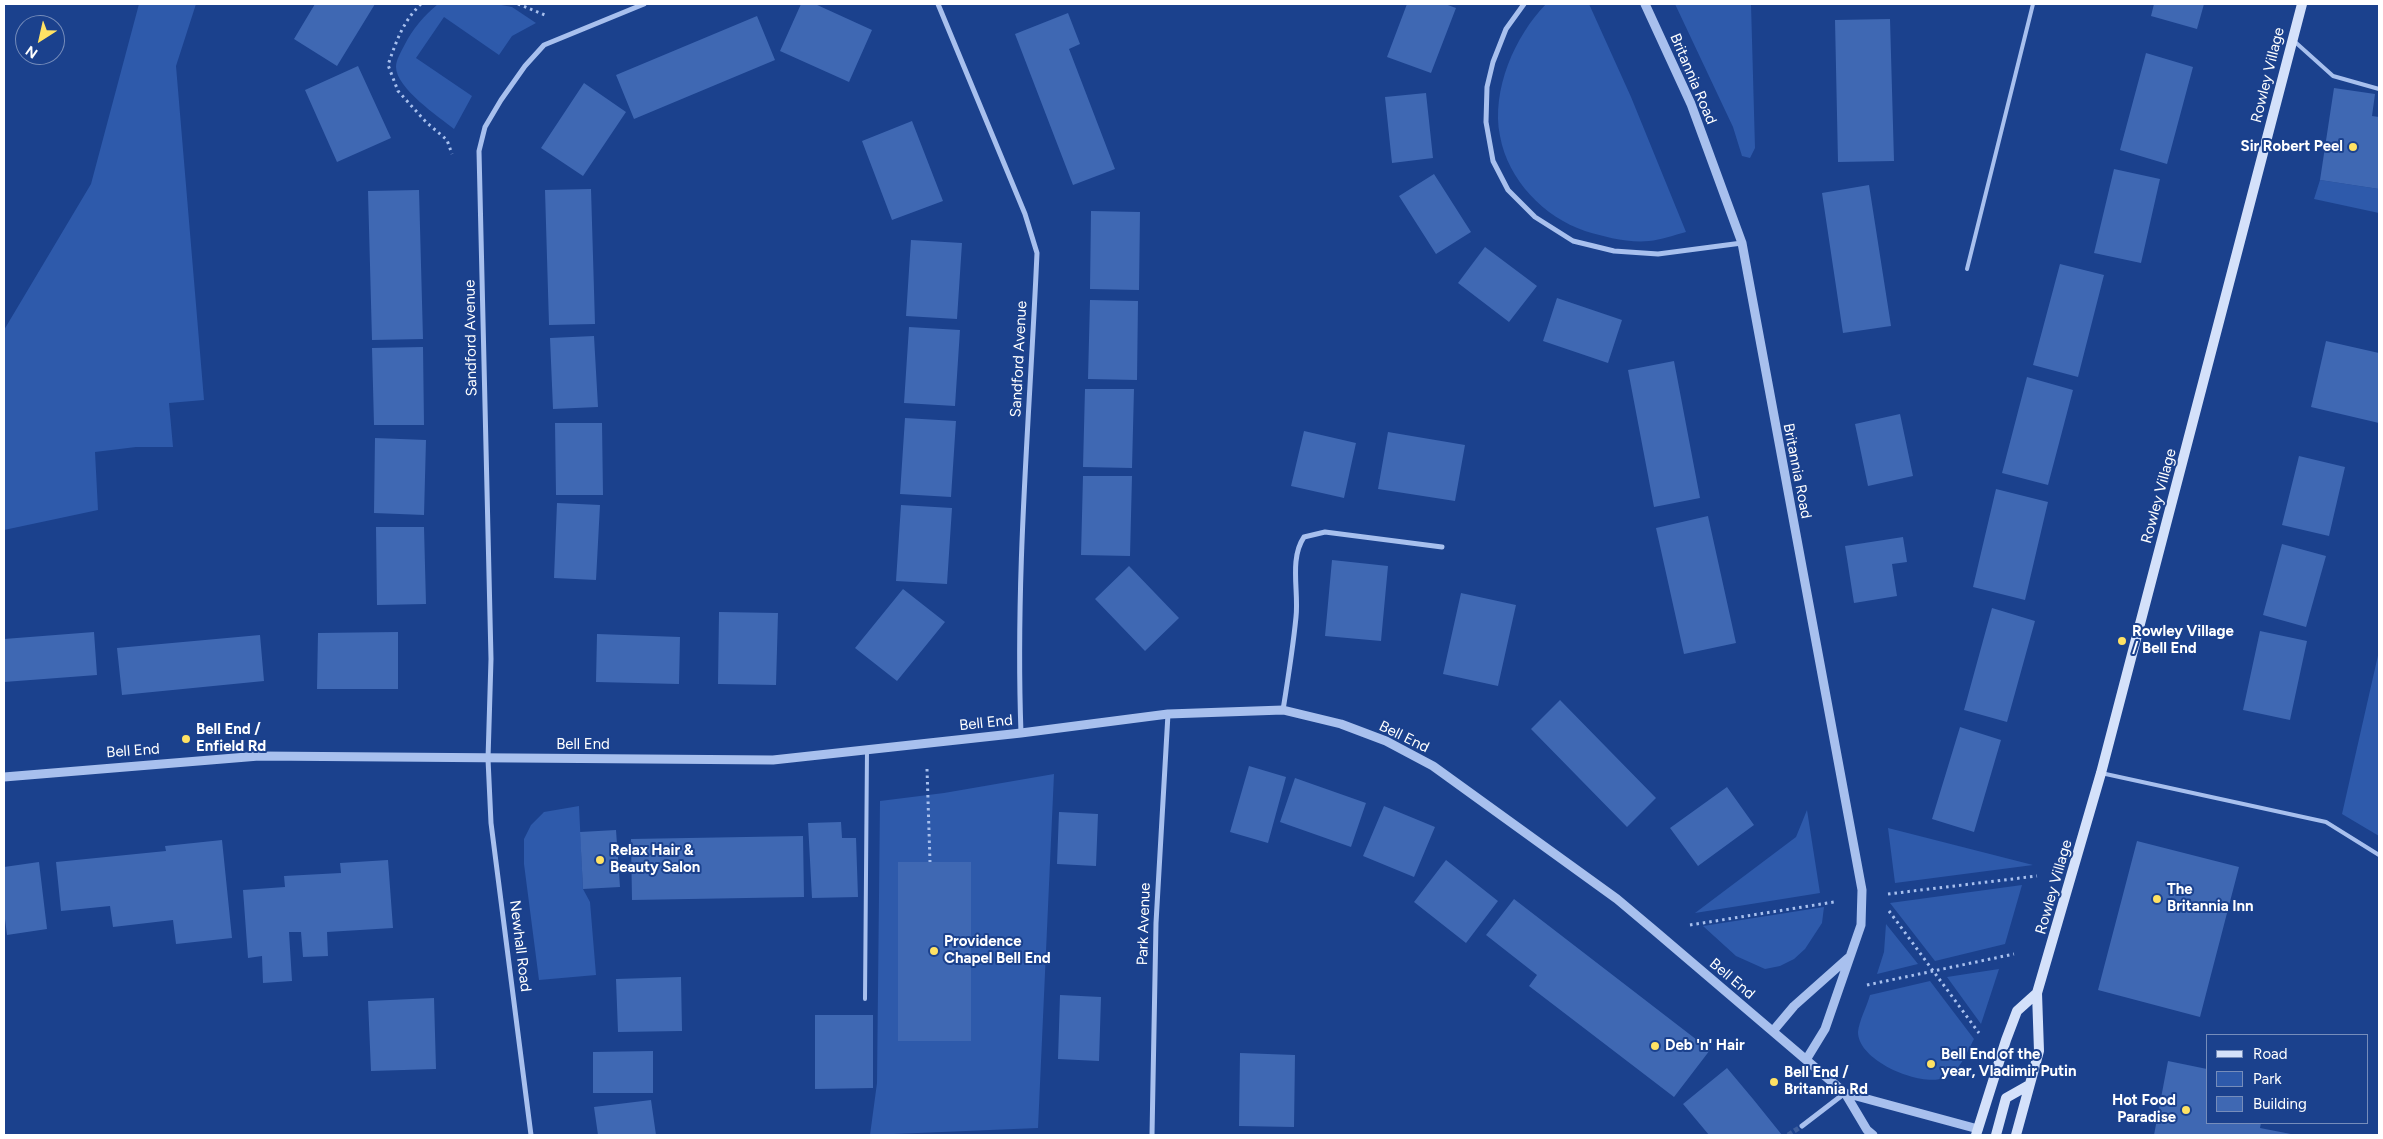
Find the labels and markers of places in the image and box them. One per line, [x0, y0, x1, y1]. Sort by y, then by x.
place label: Sir Robert Peel [2241, 138, 2343, 156]
marker: Sir Robert Peel [2347, 141, 2359, 153]
place label: Rowley Village / Bell End [2132, 623, 2234, 658]
marker: Rowley Village / Bell End [2116, 635, 2128, 647]
place label: Bell End / Enfield Rd [196, 721, 266, 756]
marker: Bell End / Enfield Rd [180, 733, 192, 745]
place label: Relax Hair & Beauty Salon [610, 842, 700, 877]
marker: Relax Hair & Beauty Salon [594, 854, 606, 866]
place label: The Britannia Inn [2167, 881, 2254, 916]
marker: The Britannia Inn [2151, 893, 2163, 905]
place label: Providence Chapel Bell End [944, 933, 1051, 968]
marker: Providence Chapel Bell End [928, 945, 940, 957]
place label: Deb 'n' Hair [1665, 1037, 1745, 1055]
marker: Deb 'n' Hair [1649, 1040, 1661, 1052]
place label: Bell End of the year, Vladimir Putin [1941, 1046, 2076, 1081]
marker: Bell End of the year, Vladimir Putin [1925, 1058, 1937, 1070]
place label: Bell End / Britannia Rd [1784, 1064, 1868, 1099]
marker: Bell End / Britannia Rd [1768, 1076, 1780, 1088]
place label: Hot Food Paradise [2112, 1092, 2176, 1127]
marker: Hot Food Paradise [2180, 1104, 2192, 1116]

